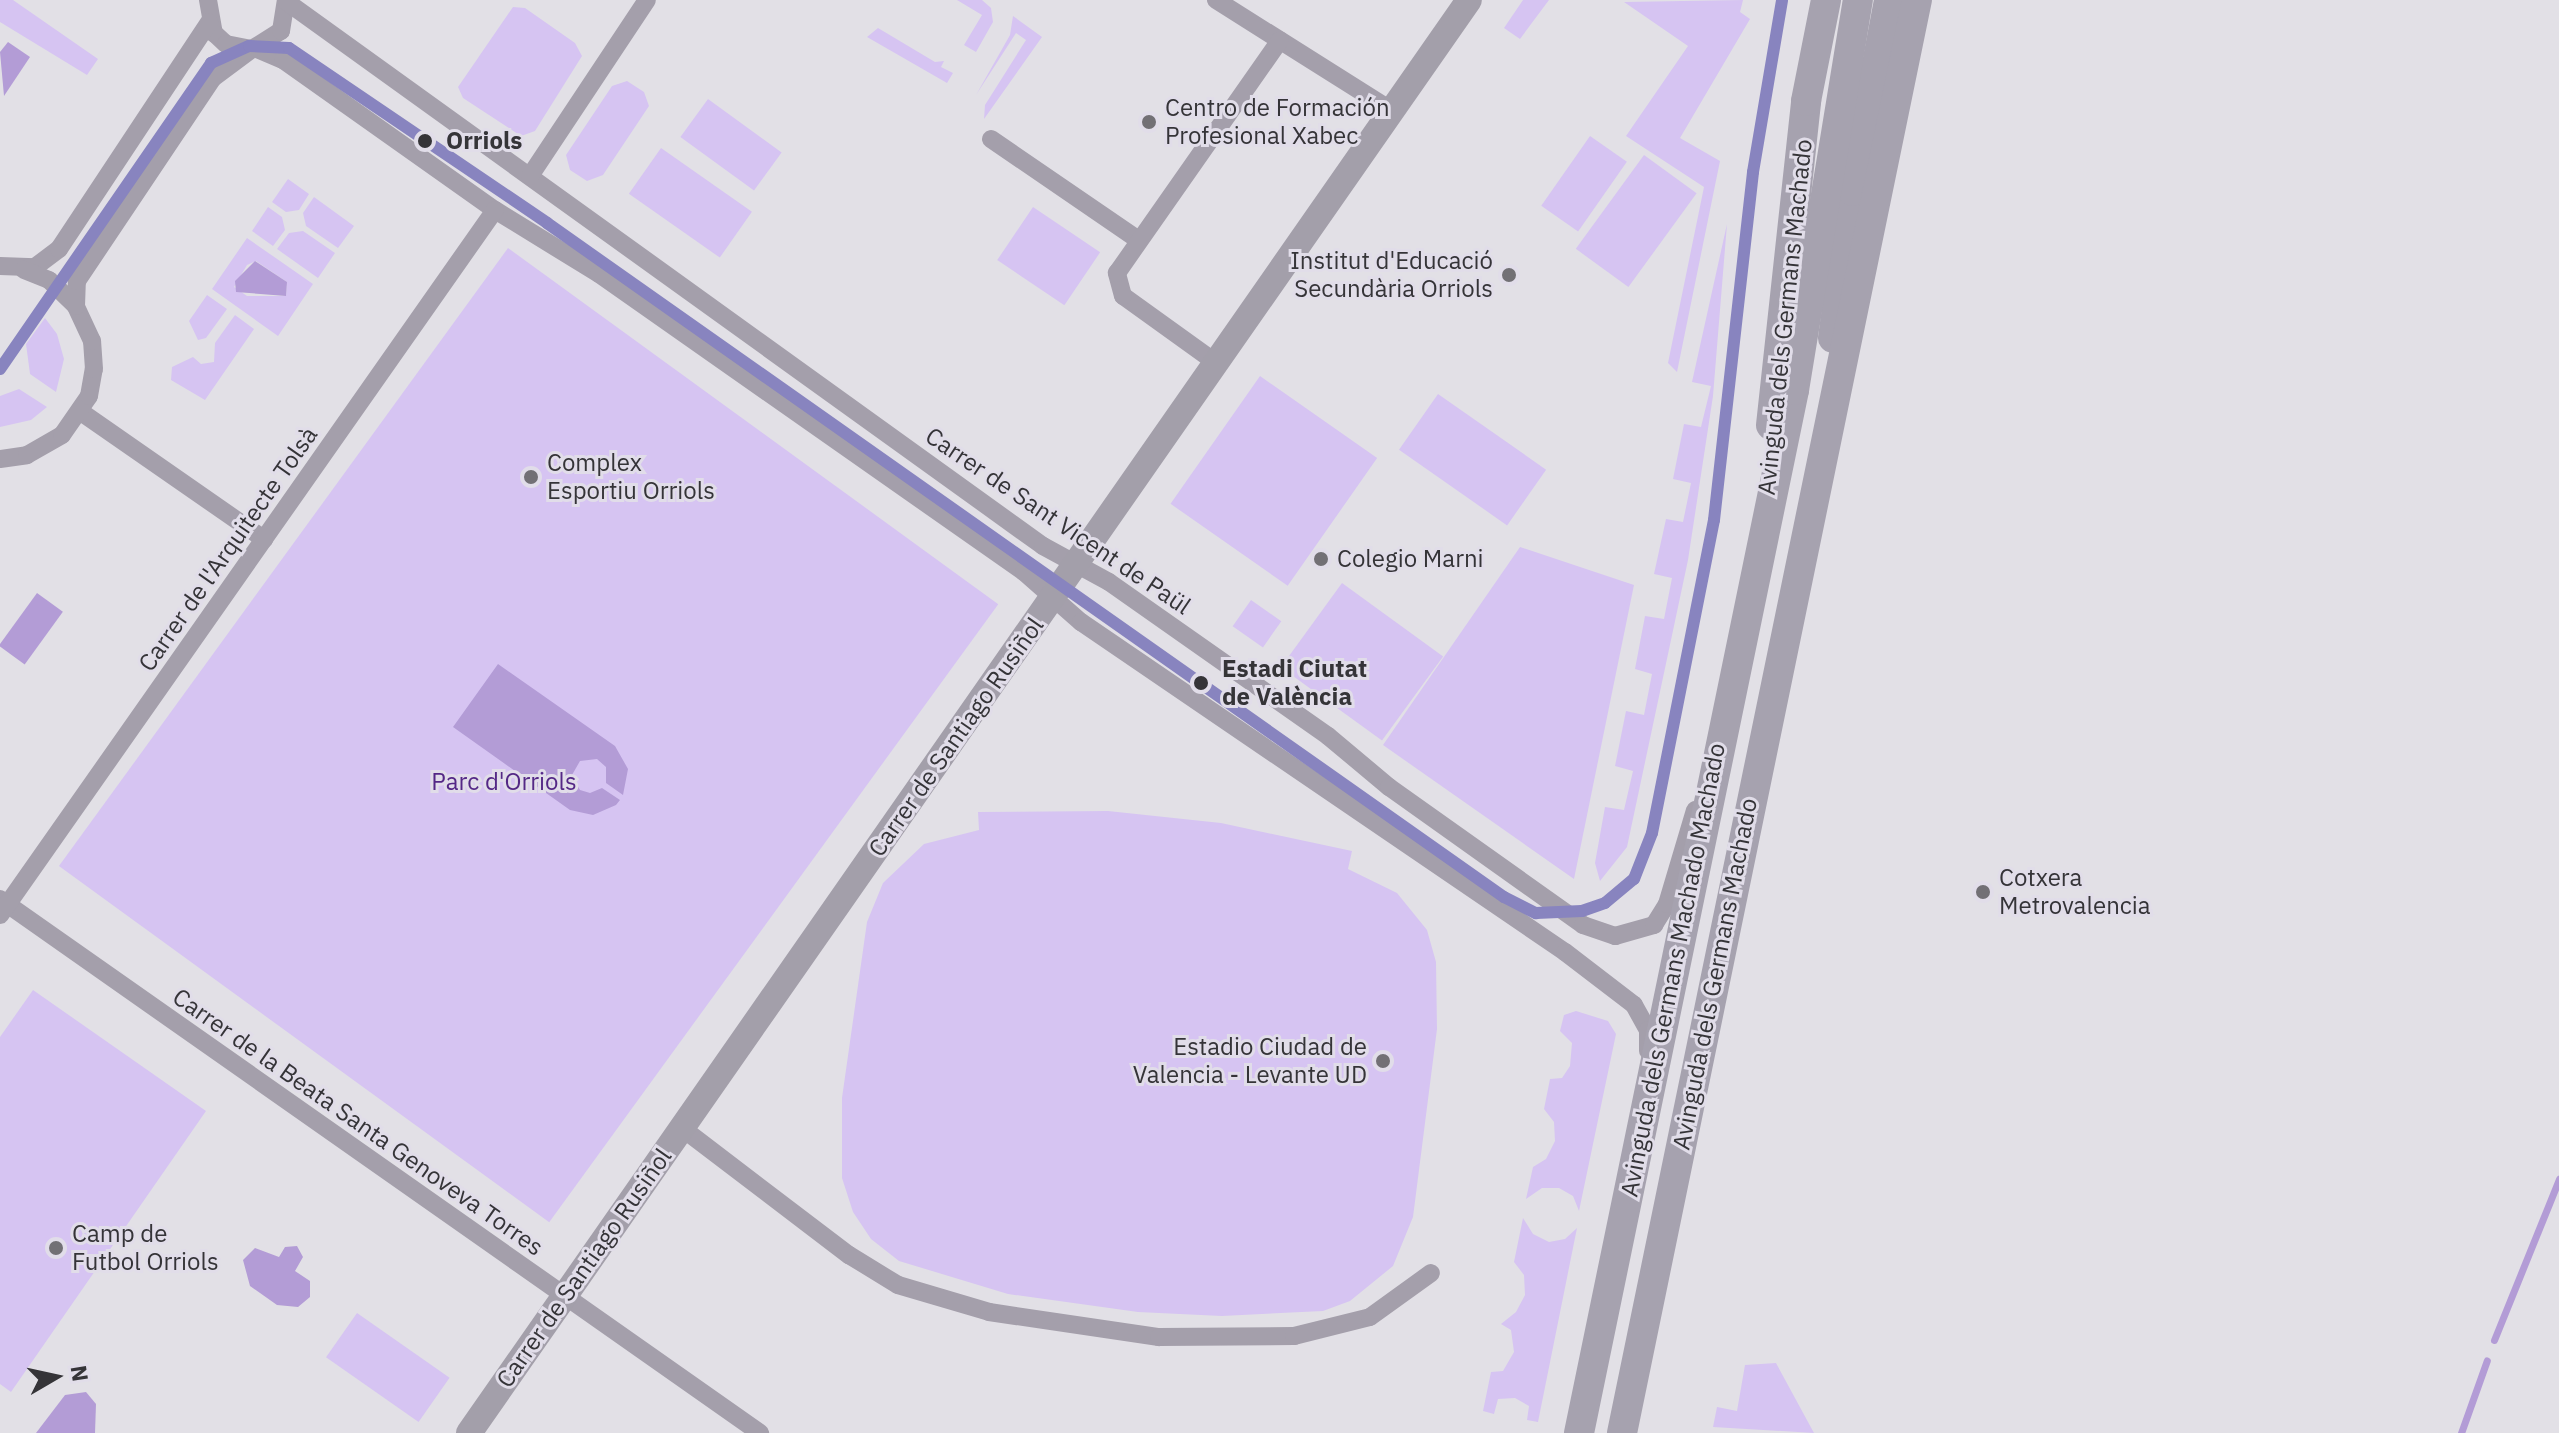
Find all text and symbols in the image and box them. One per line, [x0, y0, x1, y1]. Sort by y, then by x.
place label: Centro de Formación Profesional Xabec [1165, 94, 1390, 150]
marker: Centro de Formación Profesional Xabec [1140, 113, 1158, 131]
marker: Orriols [411, 127, 439, 155]
place label: Orriols [446, 127, 522, 155]
street label: Avinguda dels Germans Machado [1752, 138, 1818, 496]
place label: Institut d'Educació Secundària Orriols [1290, 247, 1493, 303]
marker: Institut d'Educació Secundària Orriols [1500, 266, 1518, 284]
street label: Carrer de l'Arquitecte Tolsà [133, 421, 323, 677]
street label: Carrer de Sant Vicent de Paül [920, 421, 1196, 621]
place label: Complex Esportiu Orriols [547, 449, 715, 505]
marker: Complex Esportiu Orriols [522, 468, 540, 486]
place label: Colegio Marni [1337, 545, 1484, 573]
marker: Colegio Marni [1312, 550, 1330, 568]
street label: Carrer de Santiago Rusiñol [862, 612, 1050, 862]
place label: Estadi Ciutat de València [1222, 655, 1367, 711]
marker: Estadi Ciutat de València [1187, 669, 1215, 697]
street label: Avinguda dels Germans Machado Machado [1615, 741, 1731, 1199]
park label: Parc d'Orriols [431, 768, 577, 796]
street label: Avinguda dels Germans Machado [1667, 796, 1763, 1152]
place label: Cotxera Metrovalencia [1999, 864, 2151, 920]
marker: Cotxera Metrovalencia [1974, 883, 1992, 901]
street label: Carrer de la Beata Santa Genoveva Torres [167, 982, 549, 1262]
place label: Estadio Ciudad de Valencia - Levante UD [1133, 1033, 1367, 1089]
marker: Estadio Ciudad de Valencia - Levante UD [1374, 1052, 1392, 1070]
street label: Carrer de Santiago Rusiñol [490, 1143, 678, 1393]
place label: Camp de Futbol Orriols [72, 1220, 219, 1276]
marker: Camp de Futbol Orriols [47, 1239, 65, 1257]
north arrow [16, 1337, 96, 1417]
text: N [65, 1363, 96, 1383]

